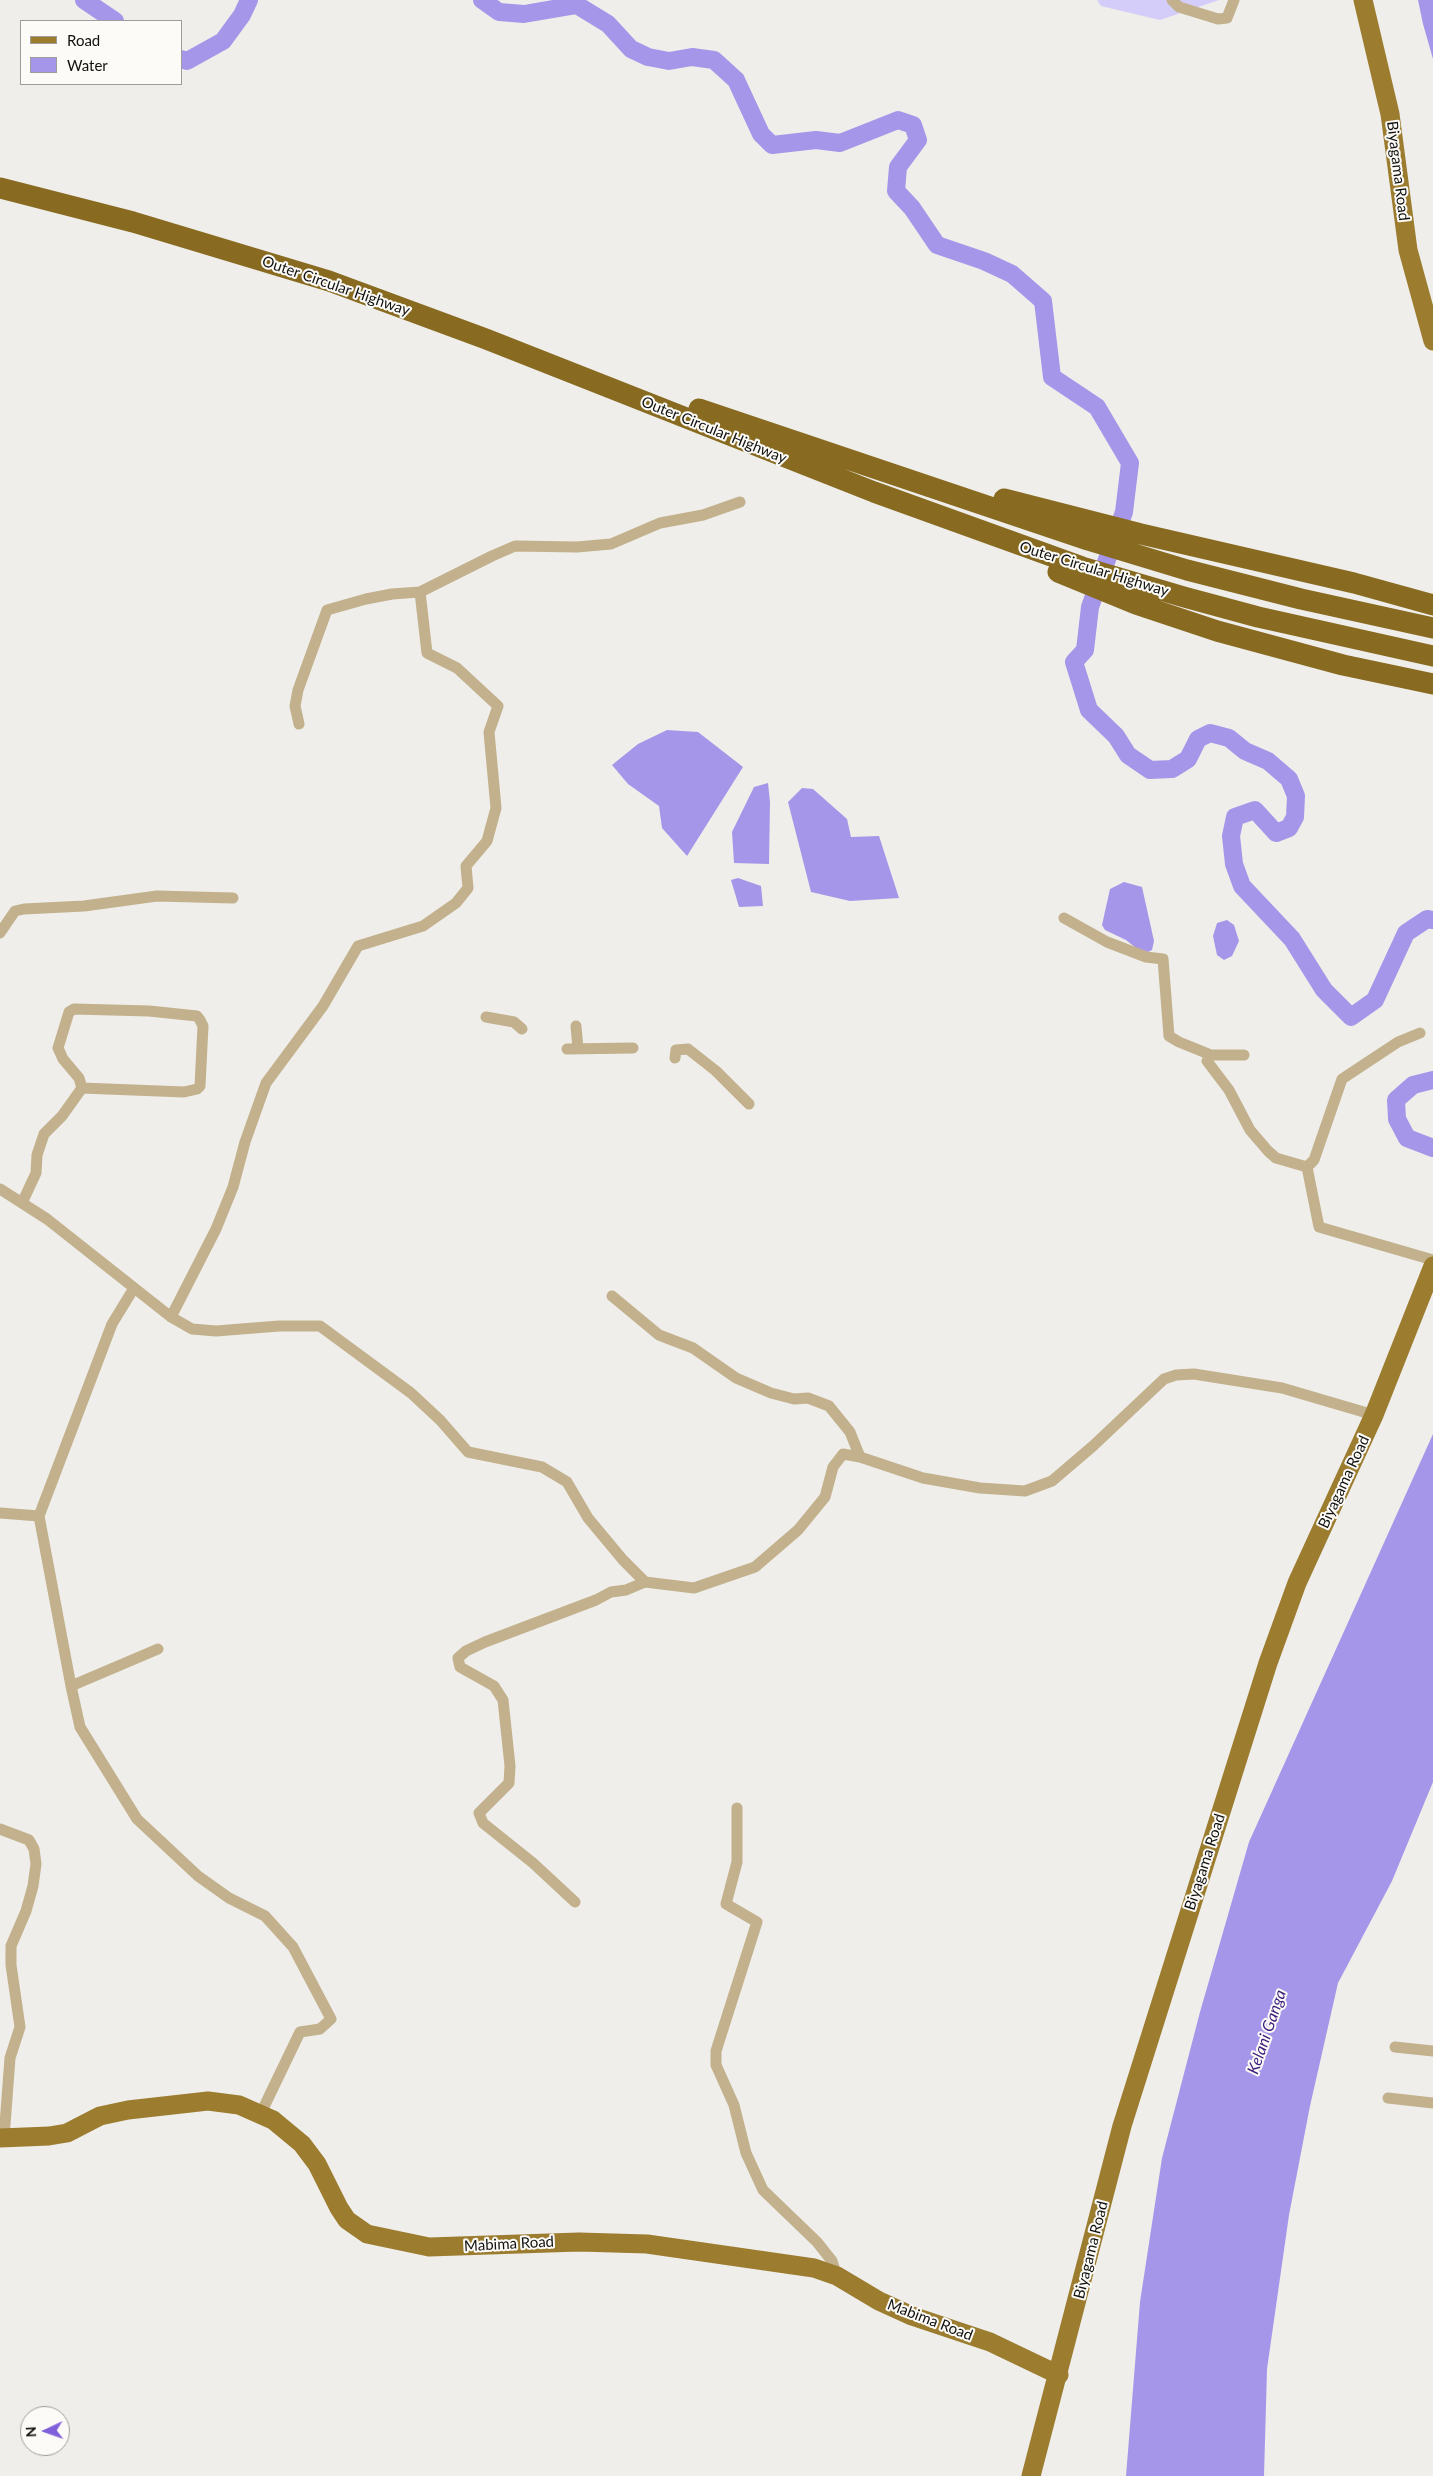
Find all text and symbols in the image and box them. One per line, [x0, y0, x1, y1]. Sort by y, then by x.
legend [20, 20, 182, 85]
text: Road [67, 31, 100, 49]
text: Water [67, 56, 108, 74]
street label: Biyagama Road [1383, 120, 1413, 222]
street label: Outer Circular Highway [260, 252, 412, 320]
street label: Outer Circular Highway [639, 393, 789, 467]
street label: Outer Circular Highway [1017, 538, 1171, 600]
street label: Biyagama Road [1315, 1433, 1373, 1531]
street label: Biyagama Road [1181, 1812, 1229, 1912]
water label: Kelani Ganga [1244, 1987, 1290, 2077]
street label: Biyagama Road [1070, 2199, 1112, 2301]
street label: Mabima Road [464, 2233, 554, 2255]
street label: Mabima Road [885, 2295, 975, 2345]
north arrow [20, 2406, 70, 2456]
text: N [22, 2426, 39, 2438]

